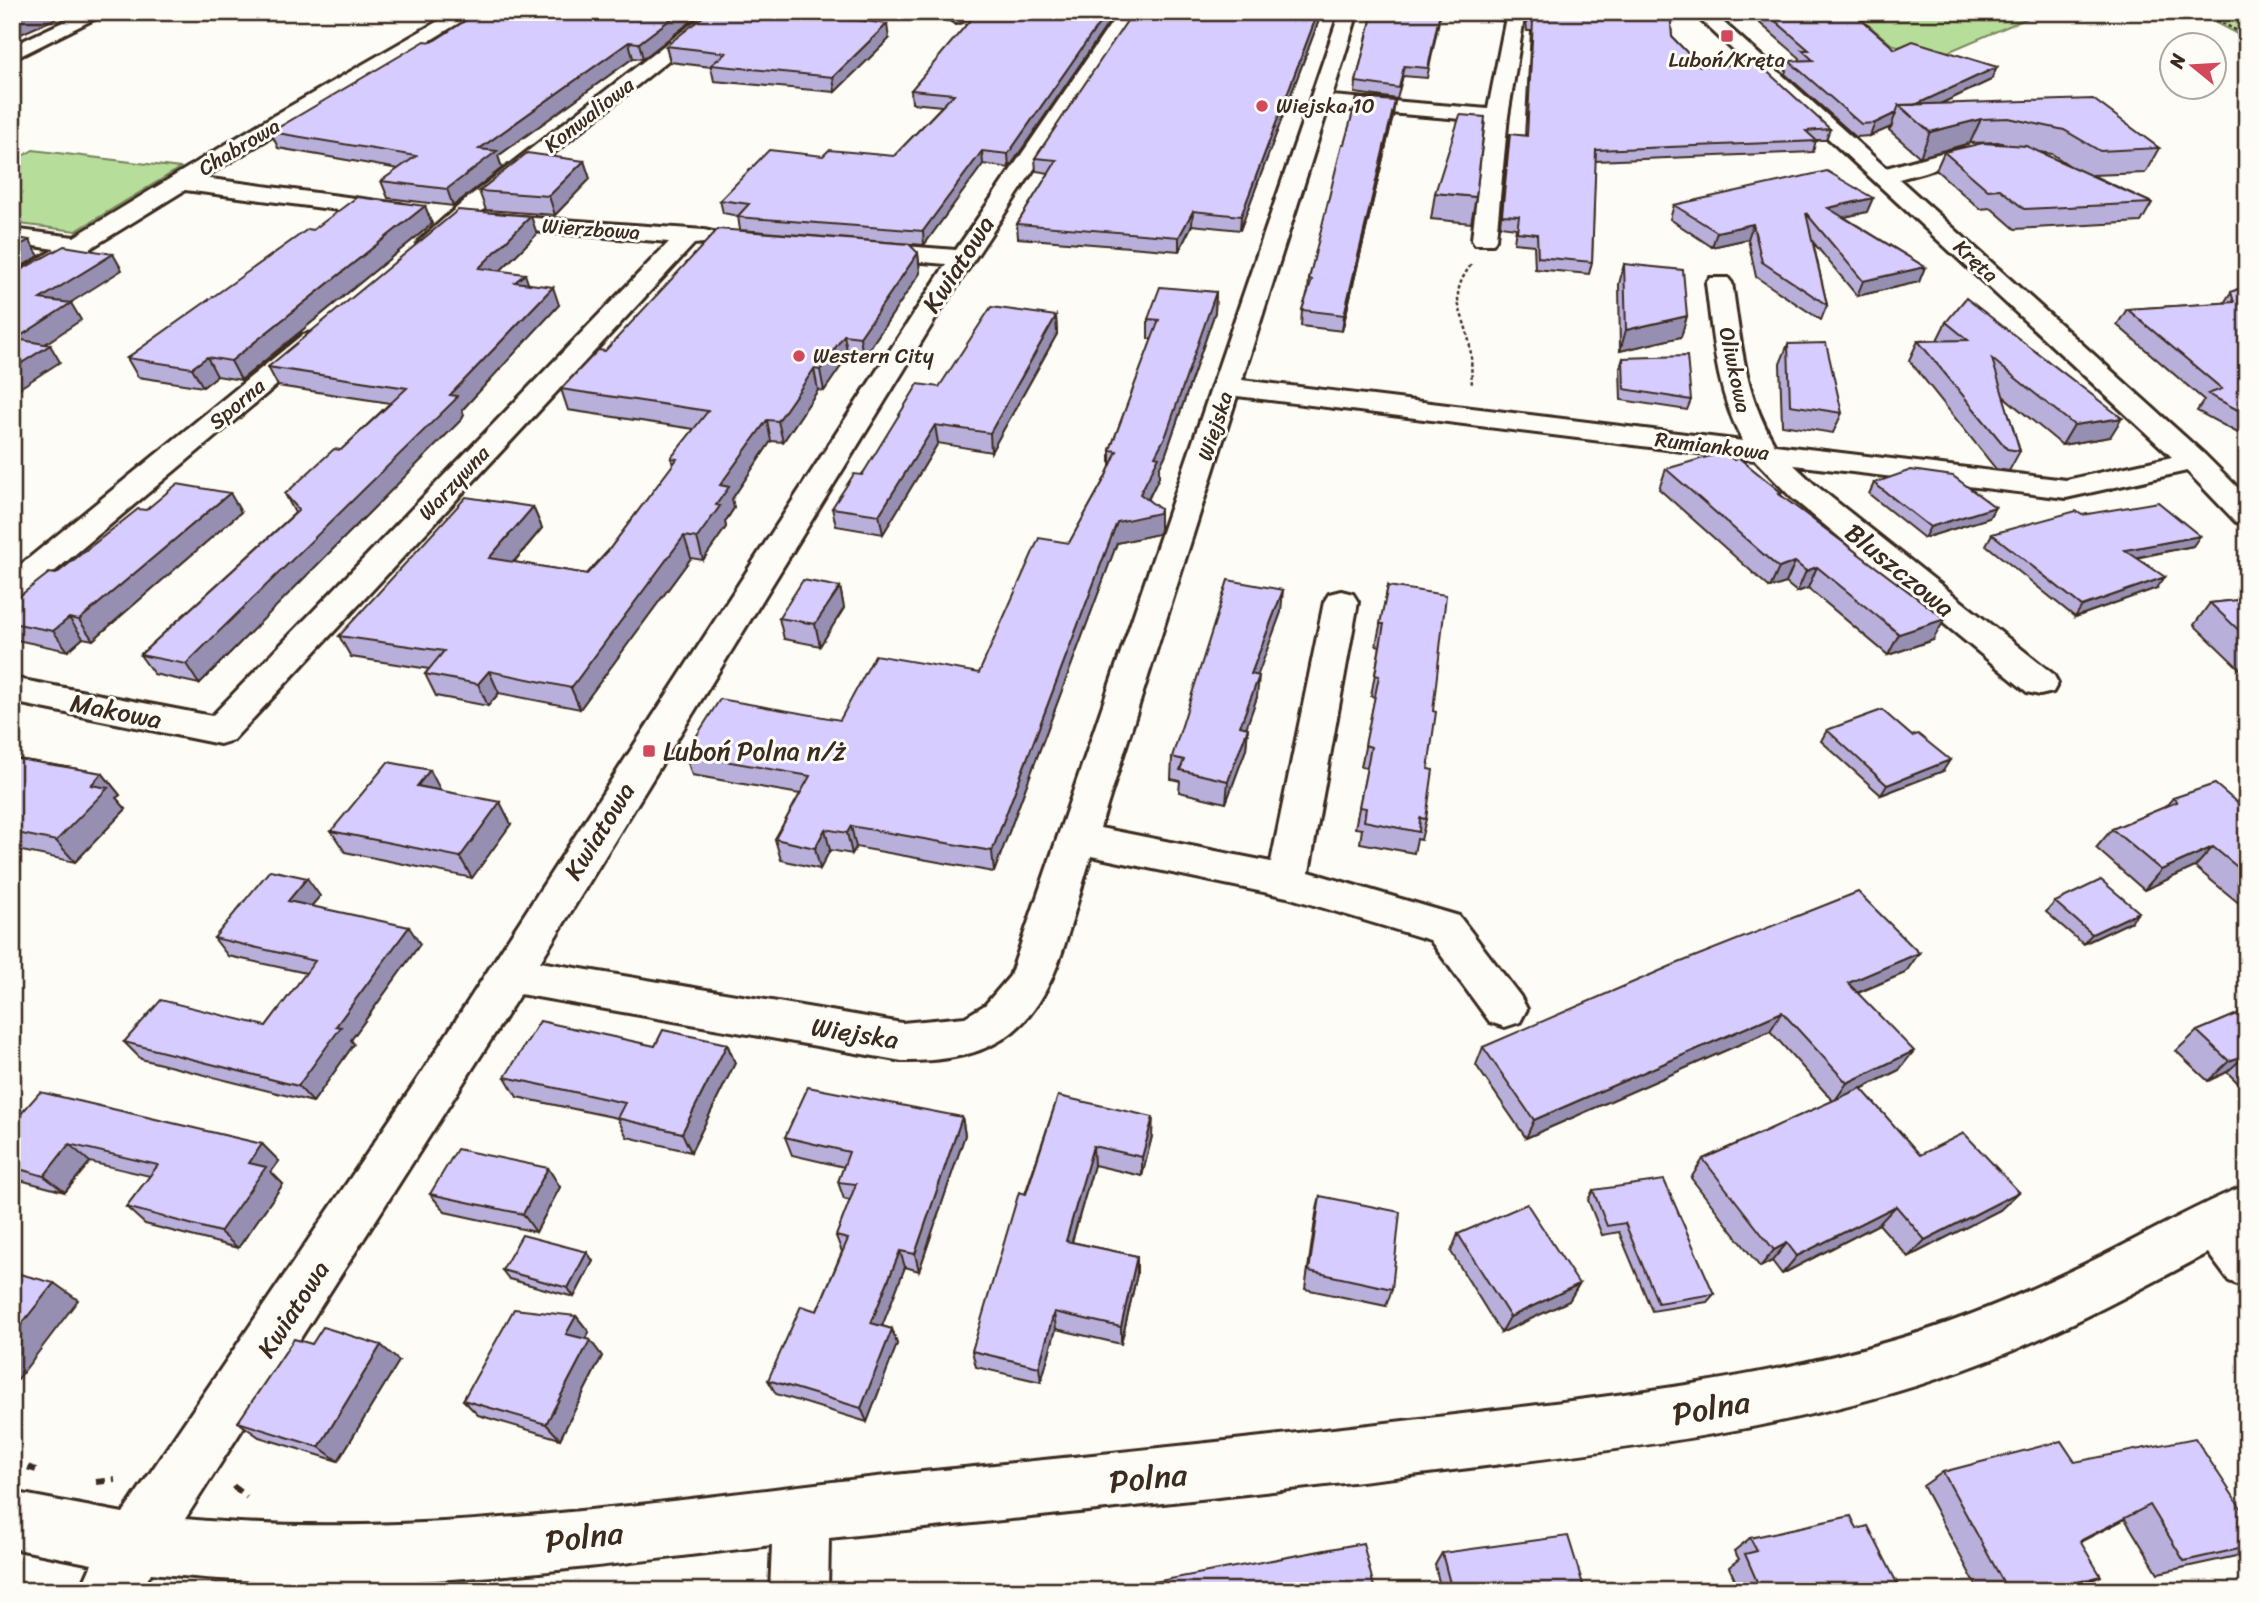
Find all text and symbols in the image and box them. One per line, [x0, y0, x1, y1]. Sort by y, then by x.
marker: Luboń/Kręta [1719, 28, 1735, 44]
north arrow [2158, 32, 2228, 102]
place label: Luboń/Kręta [1669, 41, 1786, 79]
text: N [2159, 49, 2195, 73]
street label: Konwaliowa [535, 67, 643, 163]
place label: Wiejska 10 [1276, 87, 1375, 125]
marker: Wiejska 10 [1254, 98, 1270, 114]
street label: Chabrowa [191, 107, 288, 187]
street label: Kwiatowa [909, 206, 1007, 322]
street label: Wierzbowa [541, 207, 642, 251]
street label: Kręta [1944, 229, 2008, 293]
street label: Oliwkowa [1707, 324, 1763, 417]
place label: Western City [813, 337, 934, 375]
marker: Western City [791, 348, 807, 364]
street label: Sporna [200, 368, 275, 440]
street label: Wiejska [1186, 386, 1244, 466]
street label: Rumiankowa [1653, 420, 1772, 472]
street label: Warzywna [409, 436, 500, 530]
street label: Bluszczowa [1834, 511, 1966, 629]
street label: Makowa [66, 680, 166, 742]
place label: Luboń Polna n/ż [663, 728, 847, 774]
marker: Luboń Polna n/ż [641, 743, 657, 759]
street label: Kwiatowa [551, 772, 647, 890]
street label: Wiejska [808, 1003, 902, 1063]
street label: Kwiatowa [244, 1251, 342, 1367]
street label: Polna [1668, 1373, 1755, 1443]
street label: Polna [1106, 1446, 1191, 1511]
street label: Polna [542, 1504, 627, 1571]

